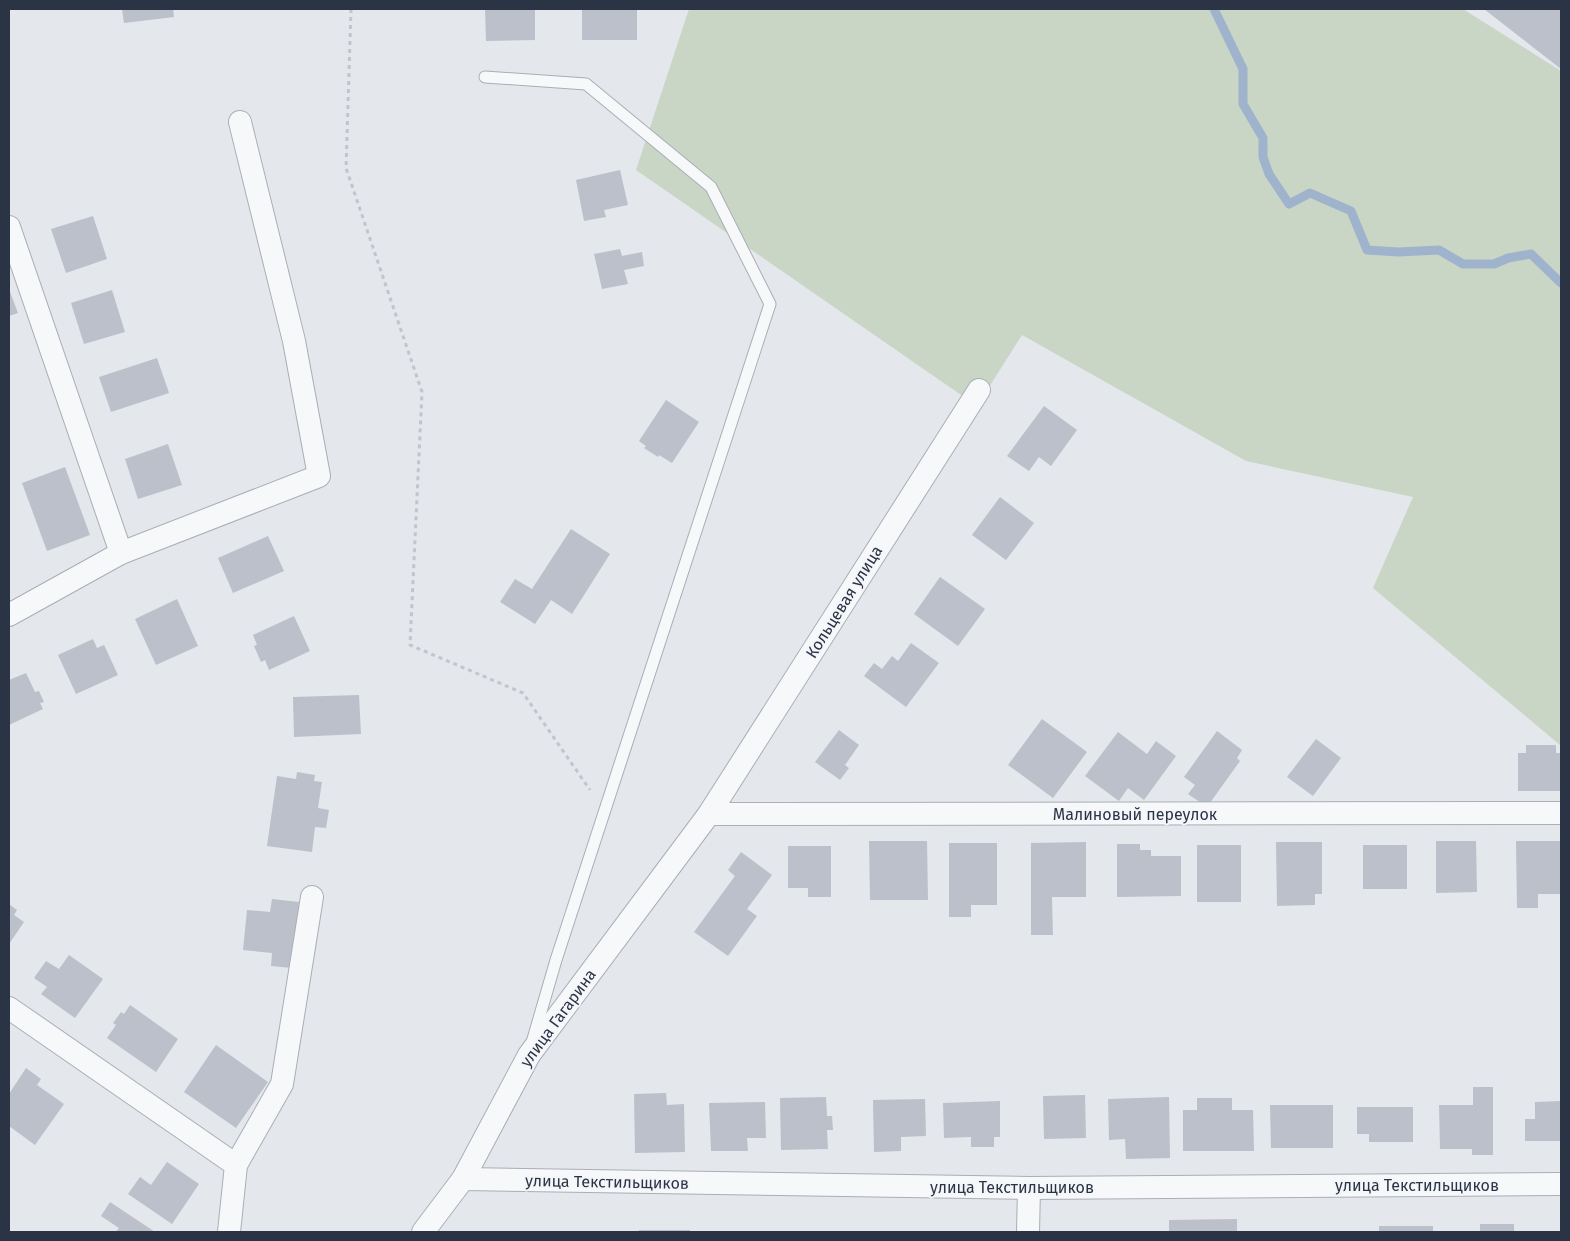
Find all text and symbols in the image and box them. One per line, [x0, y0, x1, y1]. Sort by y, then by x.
street label: Кольцевая улица [802, 542, 886, 662]
street label: Малиновый переулок [1053, 805, 1218, 824]
street label: улица Гагарина [516, 965, 600, 1071]
street label: улица Текстильщиков [525, 1171, 689, 1193]
street label: улица Текстильщиков [1335, 1176, 1499, 1195]
street label: улица Текстильщиков [930, 1178, 1094, 1197]

